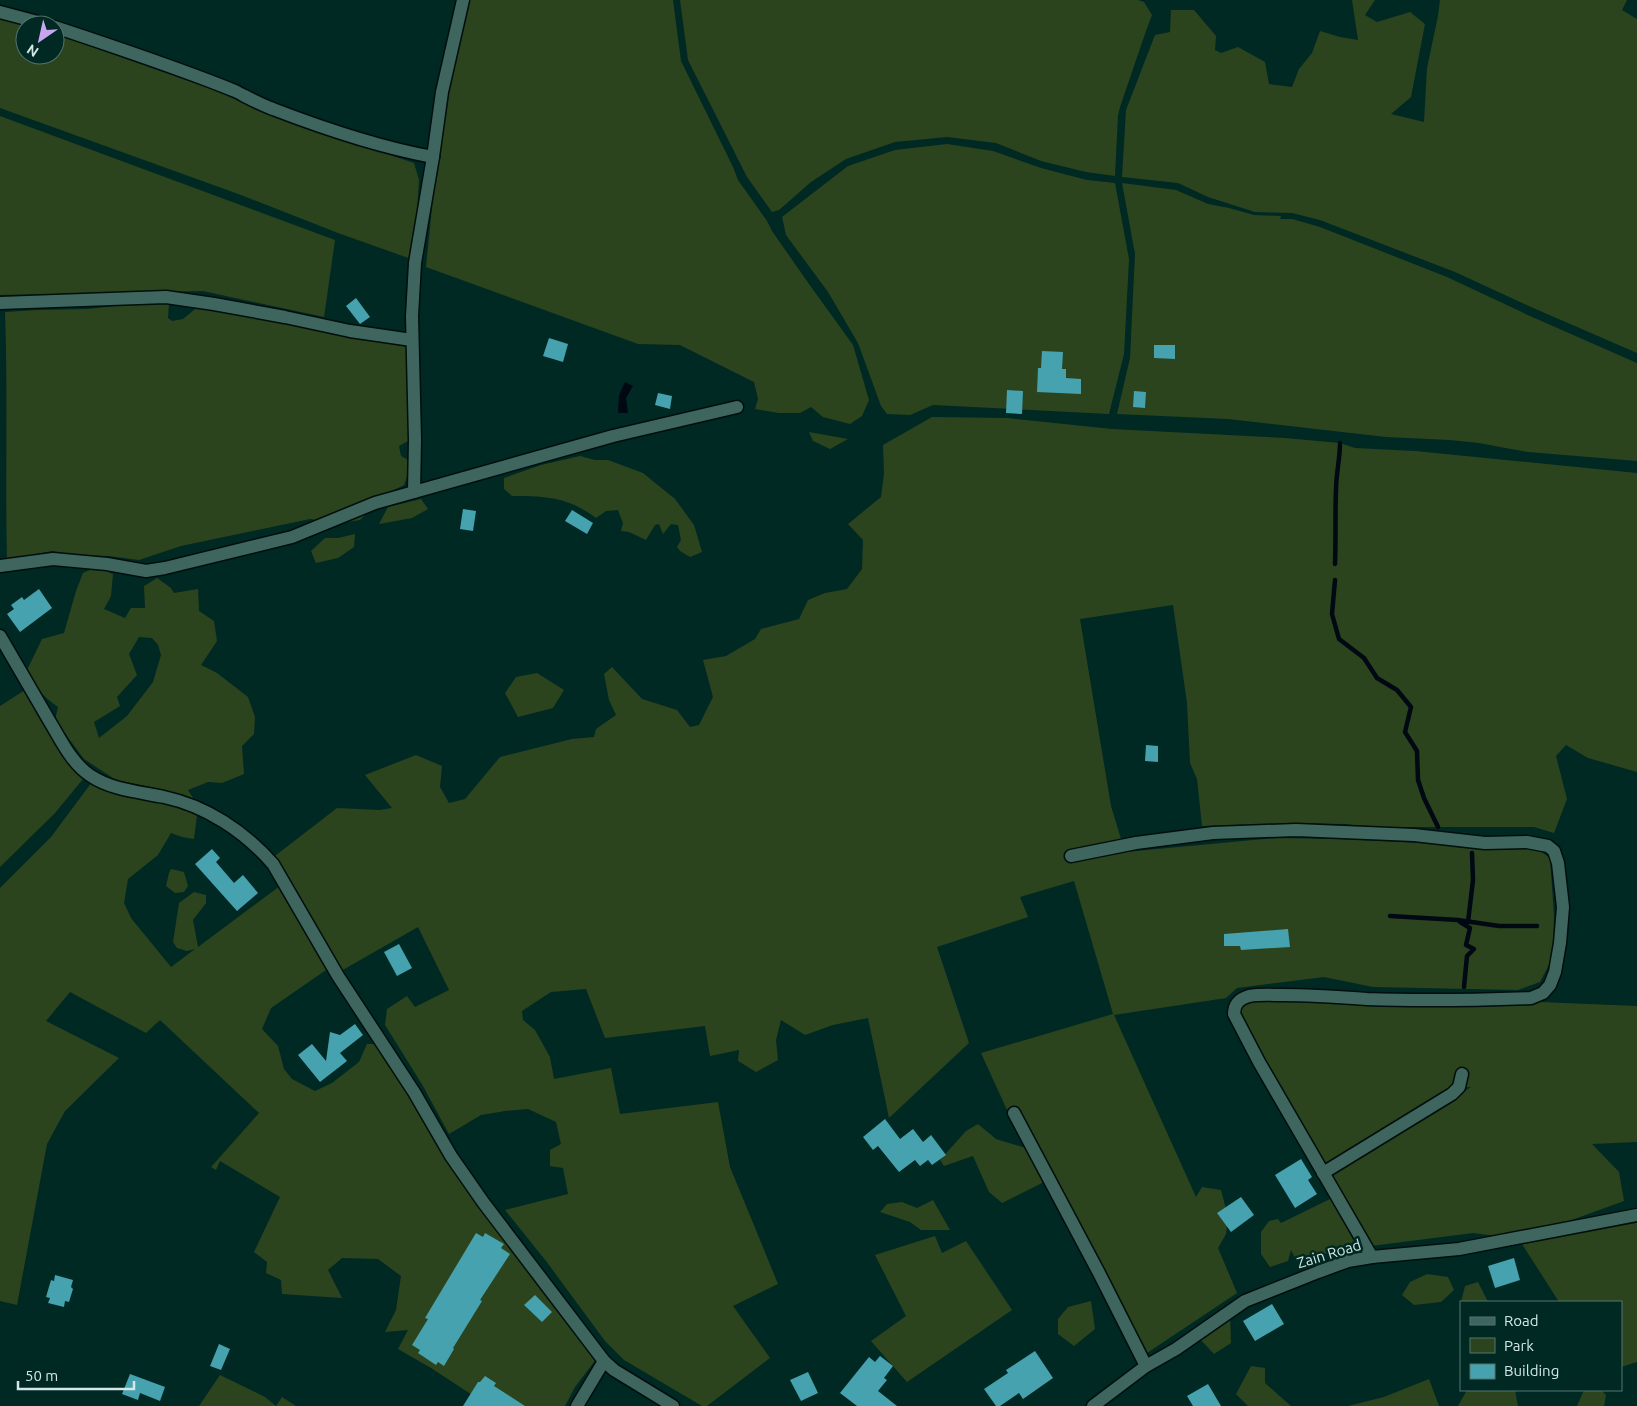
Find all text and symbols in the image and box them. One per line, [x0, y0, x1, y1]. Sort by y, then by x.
north arrow [15, 15, 65, 65]
text: N [24, 41, 42, 60]
street label: Zain Road [1295, 1236, 1363, 1271]
legend [1460, 1301, 1622, 1391]
text: Road [1504, 1312, 1539, 1329]
text: Park [1504, 1337, 1534, 1354]
scale bar [18, 1358, 134, 1390]
text: Building [1504, 1362, 1559, 1379]
text: 50 m [25, 1367, 58, 1384]

